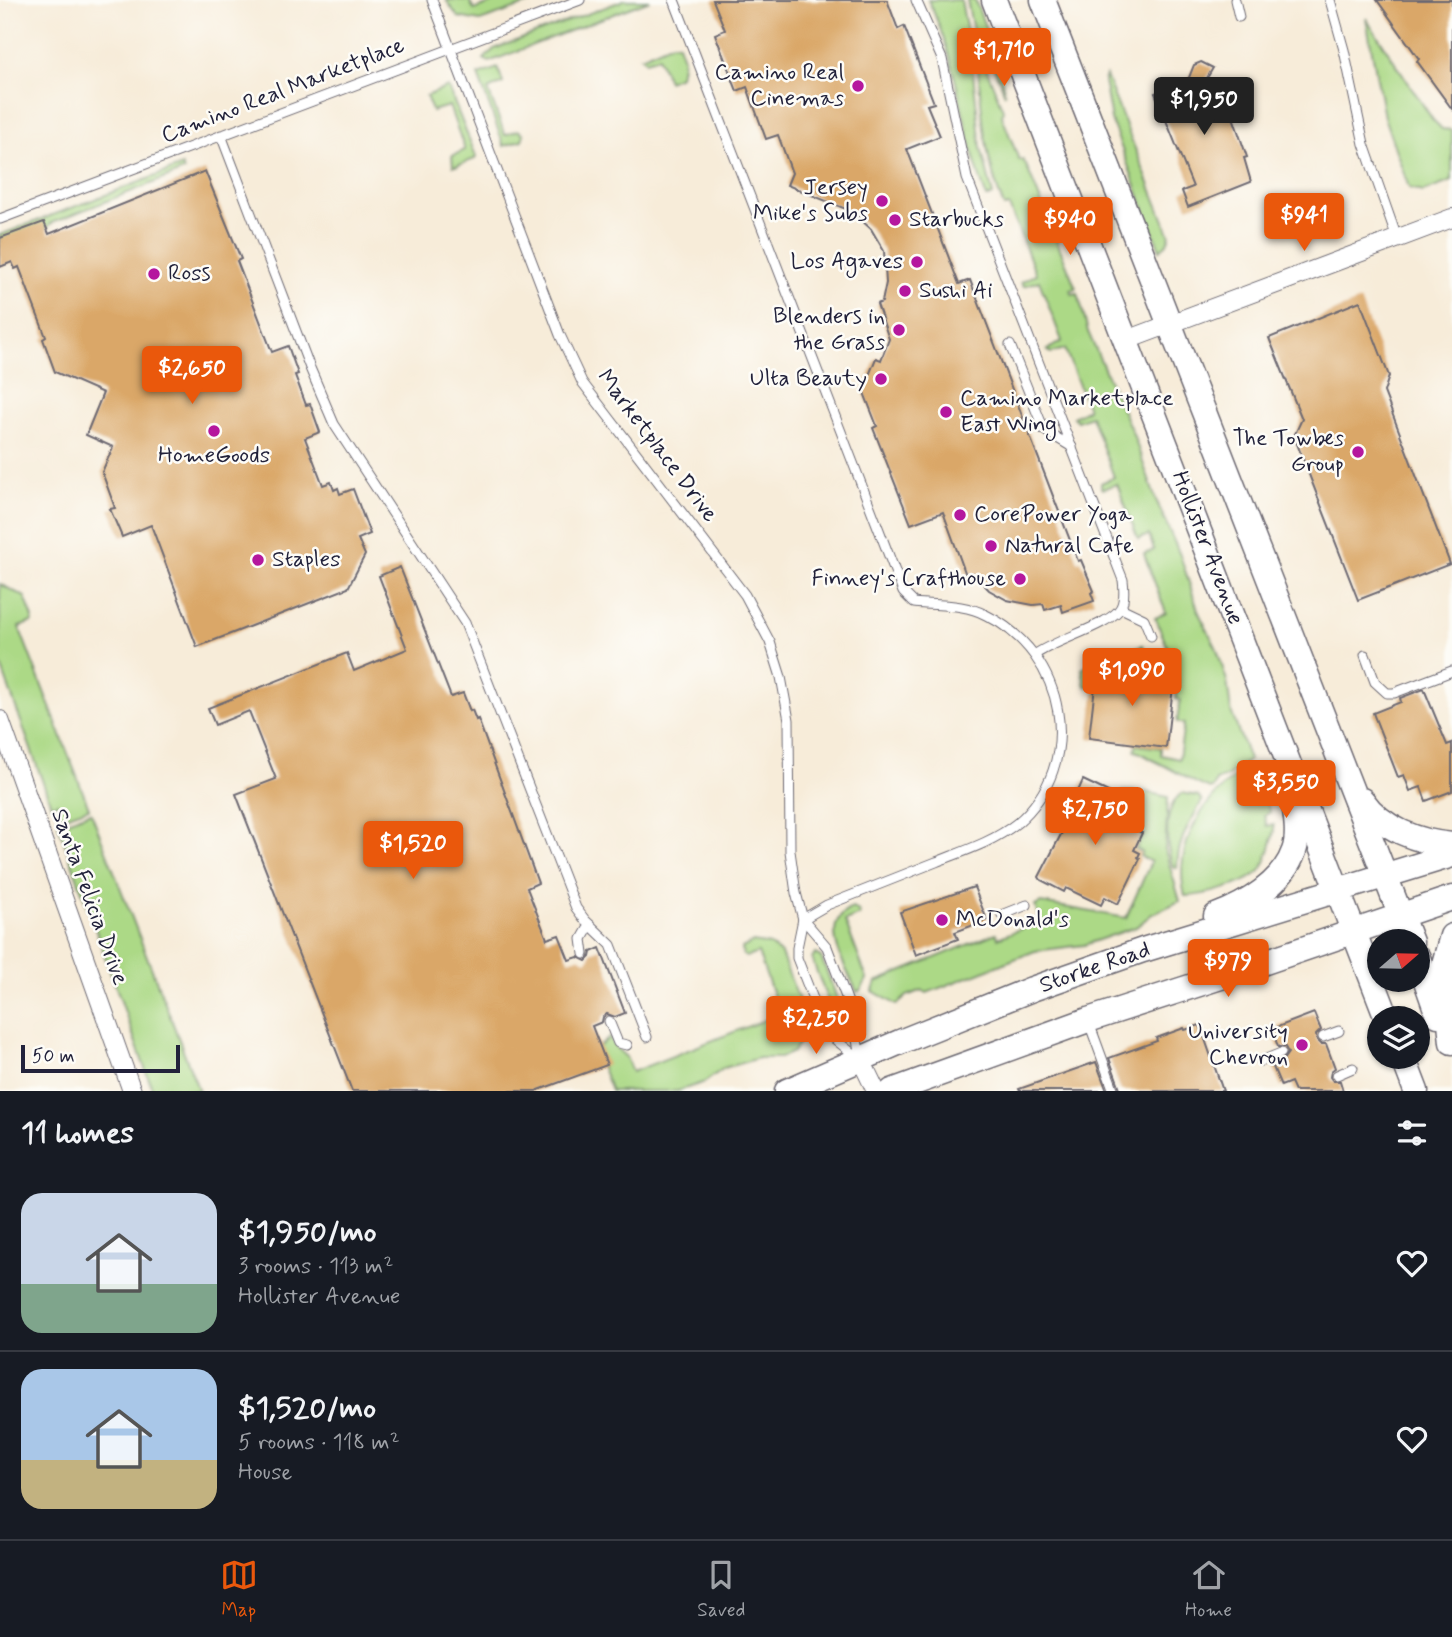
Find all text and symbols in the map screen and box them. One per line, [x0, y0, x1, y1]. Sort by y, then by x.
pin: $1,710 [947, 28, 1061, 88]
street label: Camino Real Marketplace [157, 31, 409, 151]
text: $1,710 [973, 36, 1035, 66]
place label: Camino Real Cinemas [715, 58, 844, 114]
marker: Camino Real Cinemas [850, 78, 866, 94]
pin: $1,950 [1147, 78, 1261, 137]
text: $1,950 [1170, 85, 1238, 115]
place label: Jersey Mike's Subs [753, 173, 868, 229]
marker: Jersey Mike's Subs [874, 193, 890, 209]
pin: $941 [1263, 194, 1345, 253]
pin: $940 [1029, 198, 1111, 257]
text: $941 [1280, 201, 1328, 231]
place label: Starbucks [909, 205, 1004, 235]
text: $940 [1044, 205, 1096, 235]
marker: Starbucks [887, 212, 903, 228]
place label: Los Agaves [791, 247, 903, 279]
marker: Los Agaves [909, 254, 925, 270]
place label: Ross [168, 259, 211, 289]
marker: Ross [146, 266, 162, 282]
place label: Sushi Ai [919, 276, 993, 306]
marker: Sushi Ai [897, 283, 913, 299]
place label: Blenders in the Grass [773, 302, 885, 358]
marker: Blenders in the Grass [891, 322, 907, 338]
pin: $2,650 [135, 346, 249, 406]
text: $2,650 [158, 354, 226, 384]
street label: Marketplace Drive [590, 364, 724, 529]
place label: Ulta Beauty [750, 364, 867, 394]
marker: Ulta Beauty [873, 371, 889, 387]
place label: Camino Marketplace East Wing [960, 384, 1174, 442]
marker: Camino Marketplace East Wing [938, 404, 954, 420]
marker: HomeGoods [206, 423, 222, 439]
place label: The Towbes Group [1232, 424, 1344, 480]
place label: HomeGoods [158, 441, 270, 471]
marker: The Towbes Group [1350, 444, 1366, 460]
street label: Hollister Avenue [1164, 467, 1250, 629]
place label: CorePower Yoga [974, 500, 1132, 530]
marker: CorePower Yoga [952, 507, 968, 523]
place label: Natural Cafe [1005, 531, 1134, 561]
marker: Natural Cafe [983, 538, 999, 554]
place label: Staples [272, 545, 341, 575]
marker: Staples [250, 552, 266, 568]
place label: Finney's Crafthouse [811, 564, 1006, 594]
marker: Finney's Crafthouse [1012, 571, 1028, 587]
pin: $1,090 [1075, 648, 1189, 708]
text: $1,090 [1099, 656, 1165, 686]
pin: $3,550 [1229, 760, 1343, 820]
text: $3,550 [1253, 768, 1319, 798]
pin: $2,750 [1038, 788, 1152, 847]
text: $2,750 [1062, 795, 1129, 825]
street label: Santa Felicia Drive [43, 805, 135, 989]
pin: $1,520 [356, 822, 470, 881]
text: $1,520 [379, 829, 447, 859]
place label: McDonald's [956, 905, 1069, 935]
marker: McDonald's [934, 912, 950, 928]
north arrow [1367, 929, 1430, 992]
map controls [1367, 929, 1430, 1069]
street label: Storke Road [1036, 935, 1154, 1001]
pin: $979 [1187, 940, 1269, 999]
text: $979 [1204, 947, 1252, 977]
pin: $2,250 [759, 996, 873, 1056]
text: $2,250 [782, 1004, 850, 1034]
button: layers [1367, 1006, 1430, 1069]
place label: University Chevron [1188, 1017, 1288, 1073]
marker: University Chevron [1294, 1037, 1310, 1053]
scale bar [21, 1042, 180, 1074]
text: 50 m [32, 1044, 75, 1069]
text: 11 homes [21, 1114, 134, 1153]
icon: filters [1393, 1114, 1431, 1152]
text: $1,950/mo [238, 1213, 377, 1252]
icon: home [77, 1221, 161, 1305]
icon: heart [1393, 1244, 1431, 1282]
text: 3 rooms · 113 m² [238, 1252, 393, 1282]
text: Hollister Avenue [238, 1282, 400, 1312]
text: $1,520/mo [238, 1389, 376, 1428]
icon: home [77, 1397, 161, 1481]
icon: heart [1393, 1420, 1431, 1458]
text: 5 rooms · 118 m² [238, 1428, 400, 1458]
text: House [238, 1458, 292, 1488]
tab: Map [220, 1556, 258, 1623]
tab: Saved [697, 1556, 745, 1623]
tab: Home [1185, 1556, 1232, 1623]

